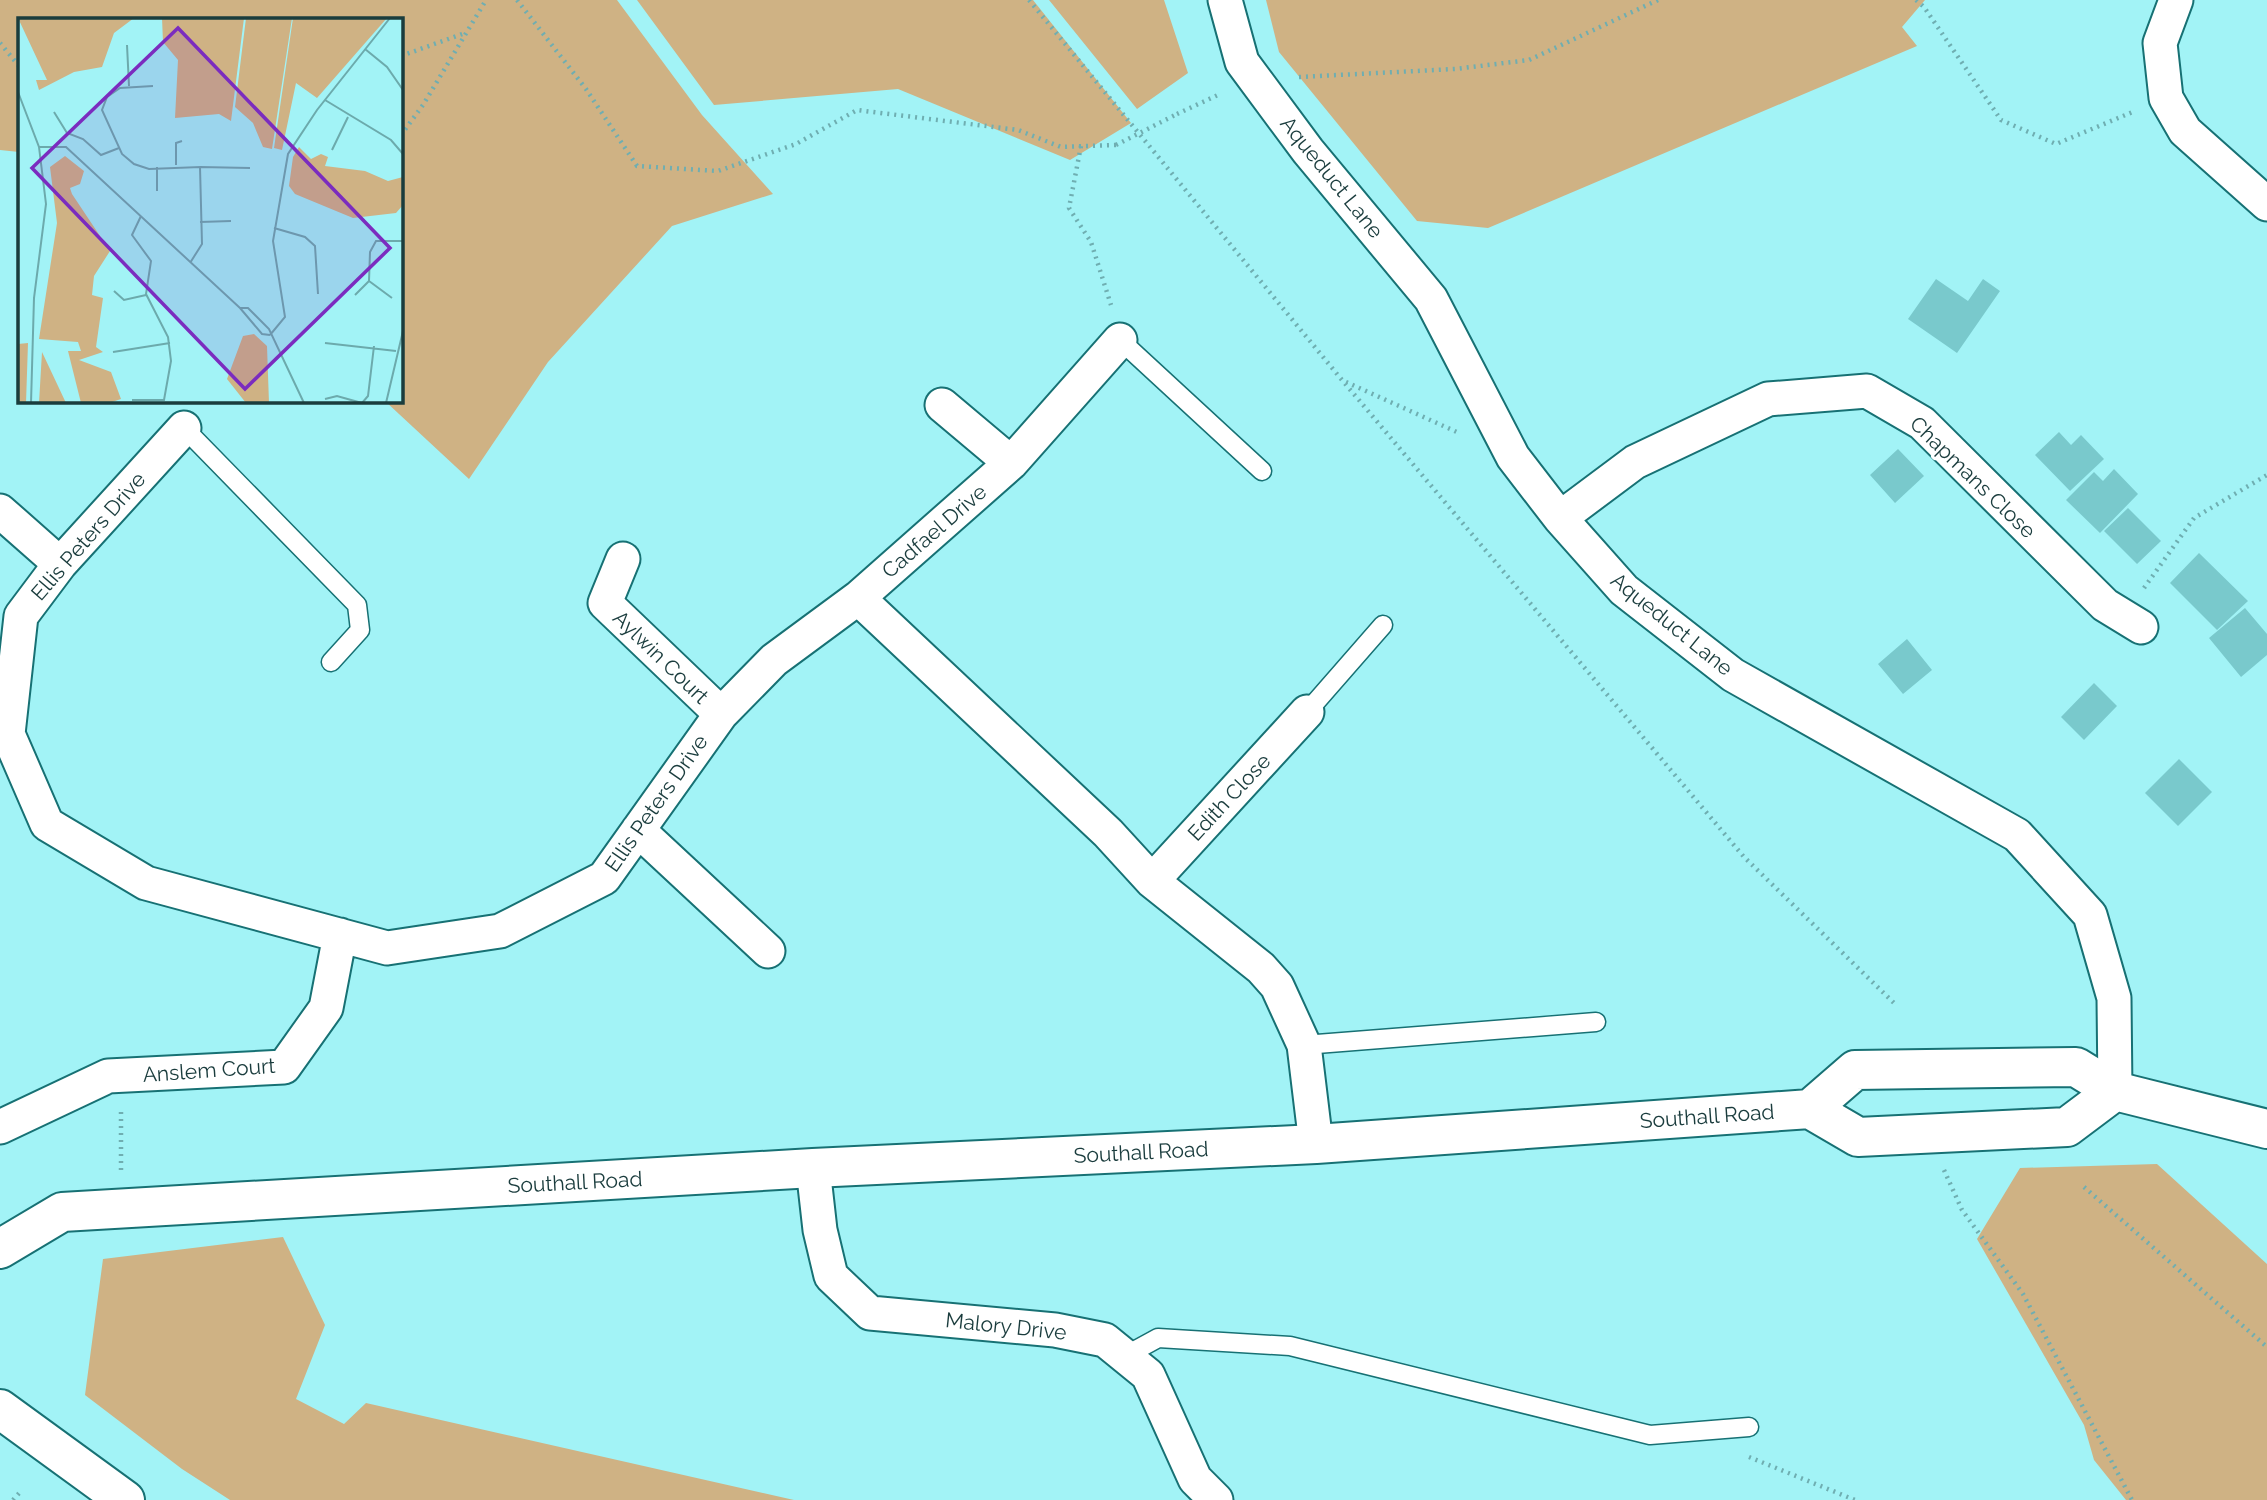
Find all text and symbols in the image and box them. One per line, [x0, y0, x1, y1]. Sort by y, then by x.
inset map [18, 18, 402, 402]
street label: Aqueduct Lane [1275, 111, 1389, 243]
street label: Chapmans Close [1905, 411, 2041, 543]
street label: Ellis Peters Drive [26, 467, 150, 605]
street label: Cadfael Drive [877, 479, 991, 583]
street label: Aqueduct Lane [1606, 567, 1738, 681]
street label: Aylwin Court [608, 605, 714, 709]
street label: Ellis Peters Drive [599, 730, 713, 876]
street label: Edith Close [1182, 748, 1276, 846]
street label: Anslem Court [142, 1053, 276, 1087]
street label: Southall Road [1639, 1099, 1775, 1133]
street label: Southall Road [1073, 1136, 1209, 1168]
street label: Southall Road [507, 1166, 643, 1198]
street label: Malory Drive [944, 1307, 1068, 1345]

